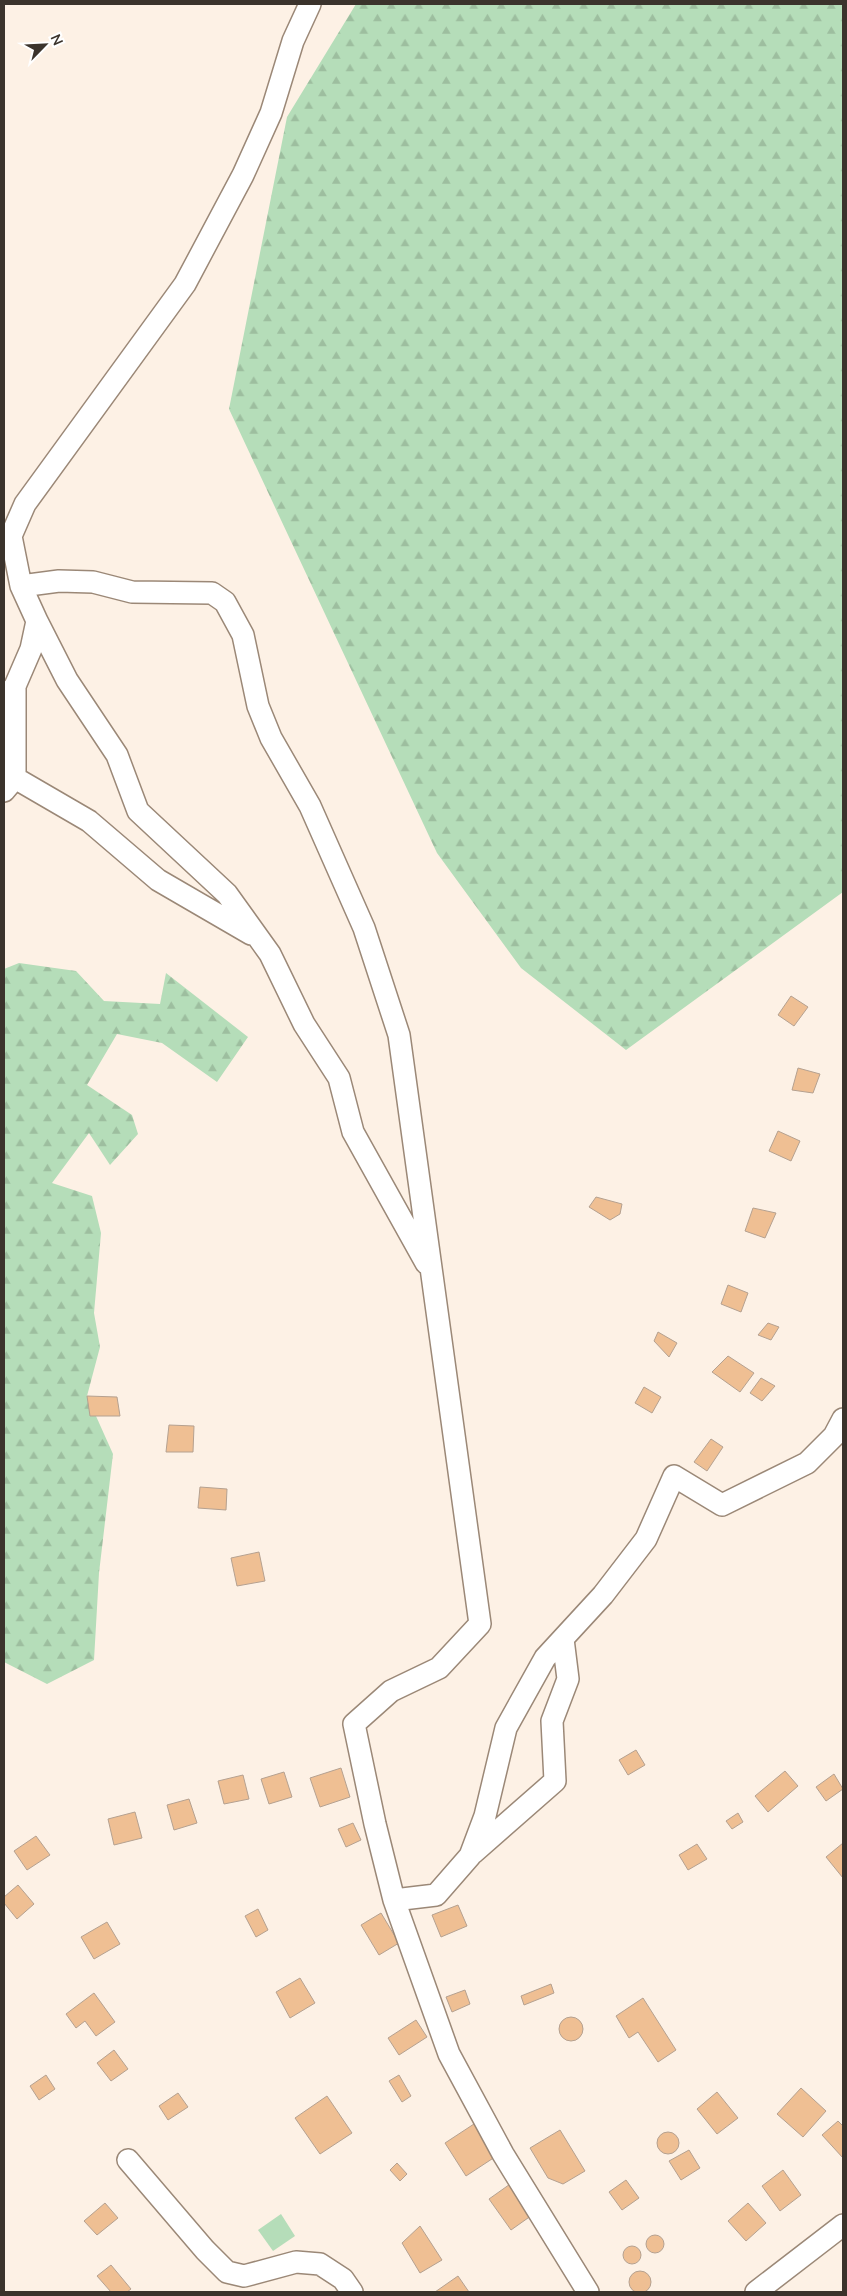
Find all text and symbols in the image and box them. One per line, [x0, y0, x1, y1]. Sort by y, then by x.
north arrow [20, 20, 70, 70]
text: N [46, 31, 67, 49]

